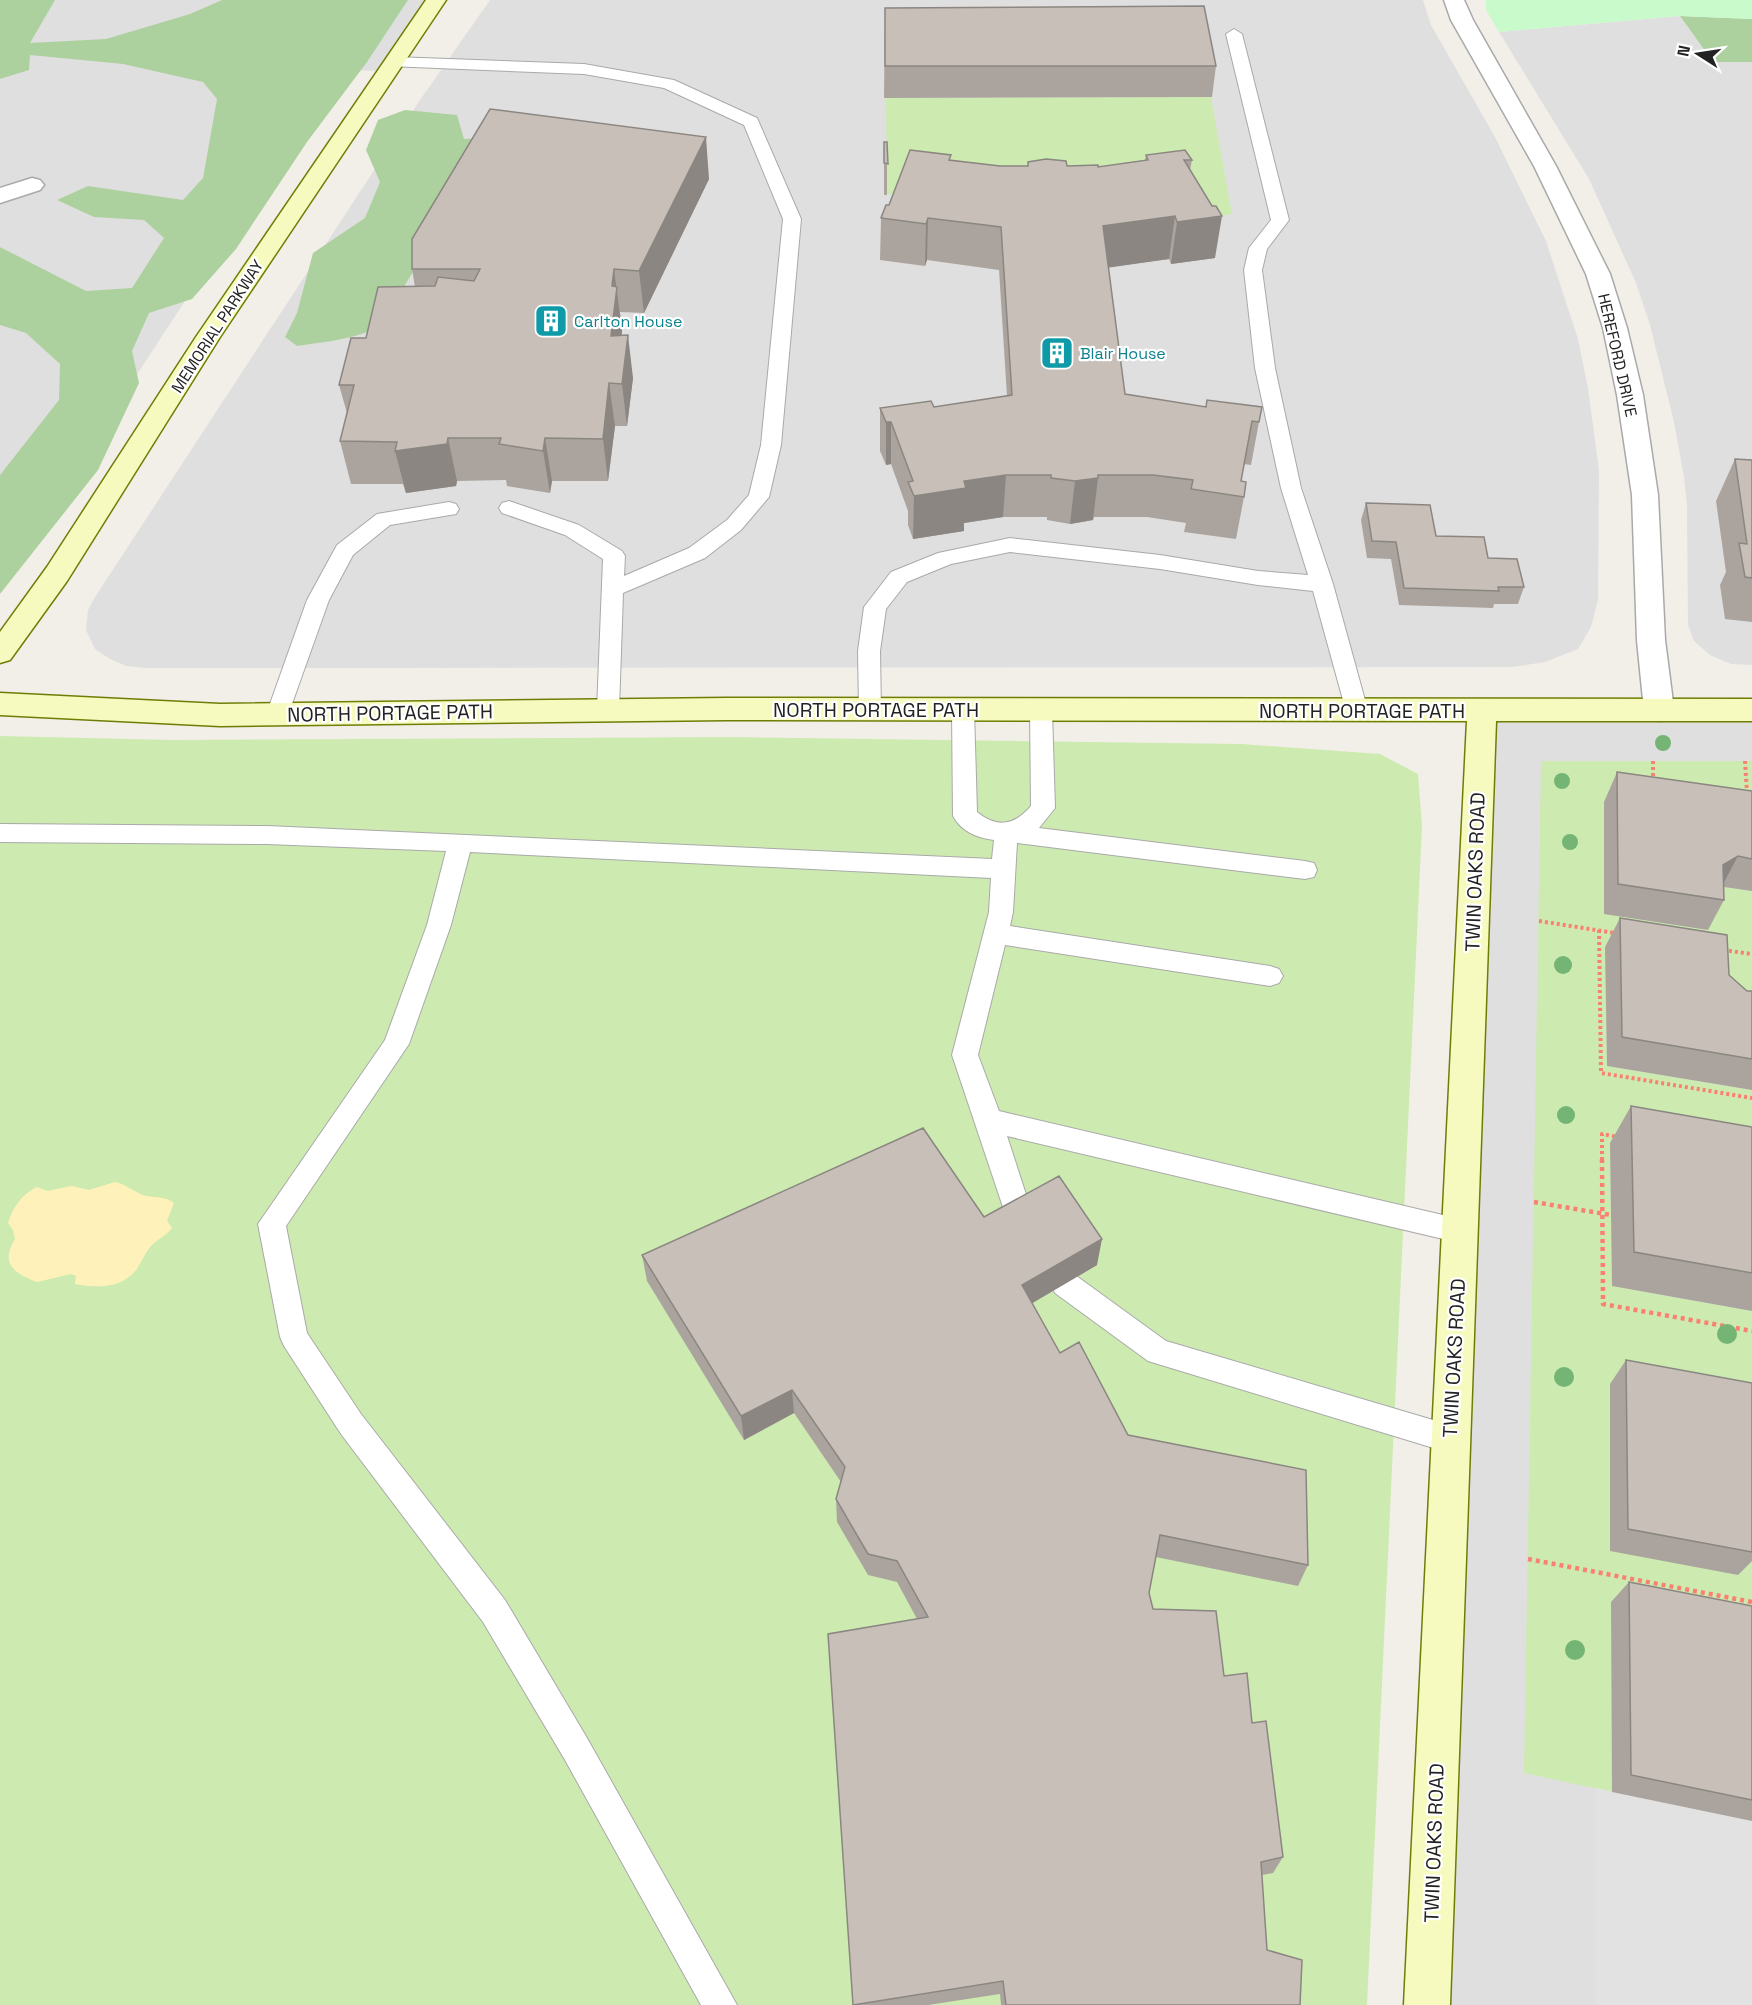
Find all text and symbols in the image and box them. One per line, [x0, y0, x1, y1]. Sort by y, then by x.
north arrow [1668, 24, 1728, 84]
text: N [1672, 44, 1695, 58]
street label: MEMORIAL PARKWAY [166, 255, 268, 397]
street label: HEREFORD DRIVE [1593, 291, 1642, 419]
building icon: Carlton House [533, 303, 569, 339]
place label: Carlton House [574, 311, 682, 332]
building icon: Blair House [1039, 335, 1075, 371]
place label: Blair House [1080, 343, 1166, 364]
street label: NORTH PORTAGE PATH [773, 697, 979, 723]
street label: NORTH PORTAGE PATH [287, 698, 493, 728]
street label: NORTH PORTAGE PATH [1259, 698, 1465, 724]
street label: TWIN OAKS ROAD [1459, 792, 1491, 952]
street label: TWIN OAKS ROAD [1437, 1278, 1471, 1438]
street label: TWIN OAKS ROAD [1418, 1763, 1450, 1923]

